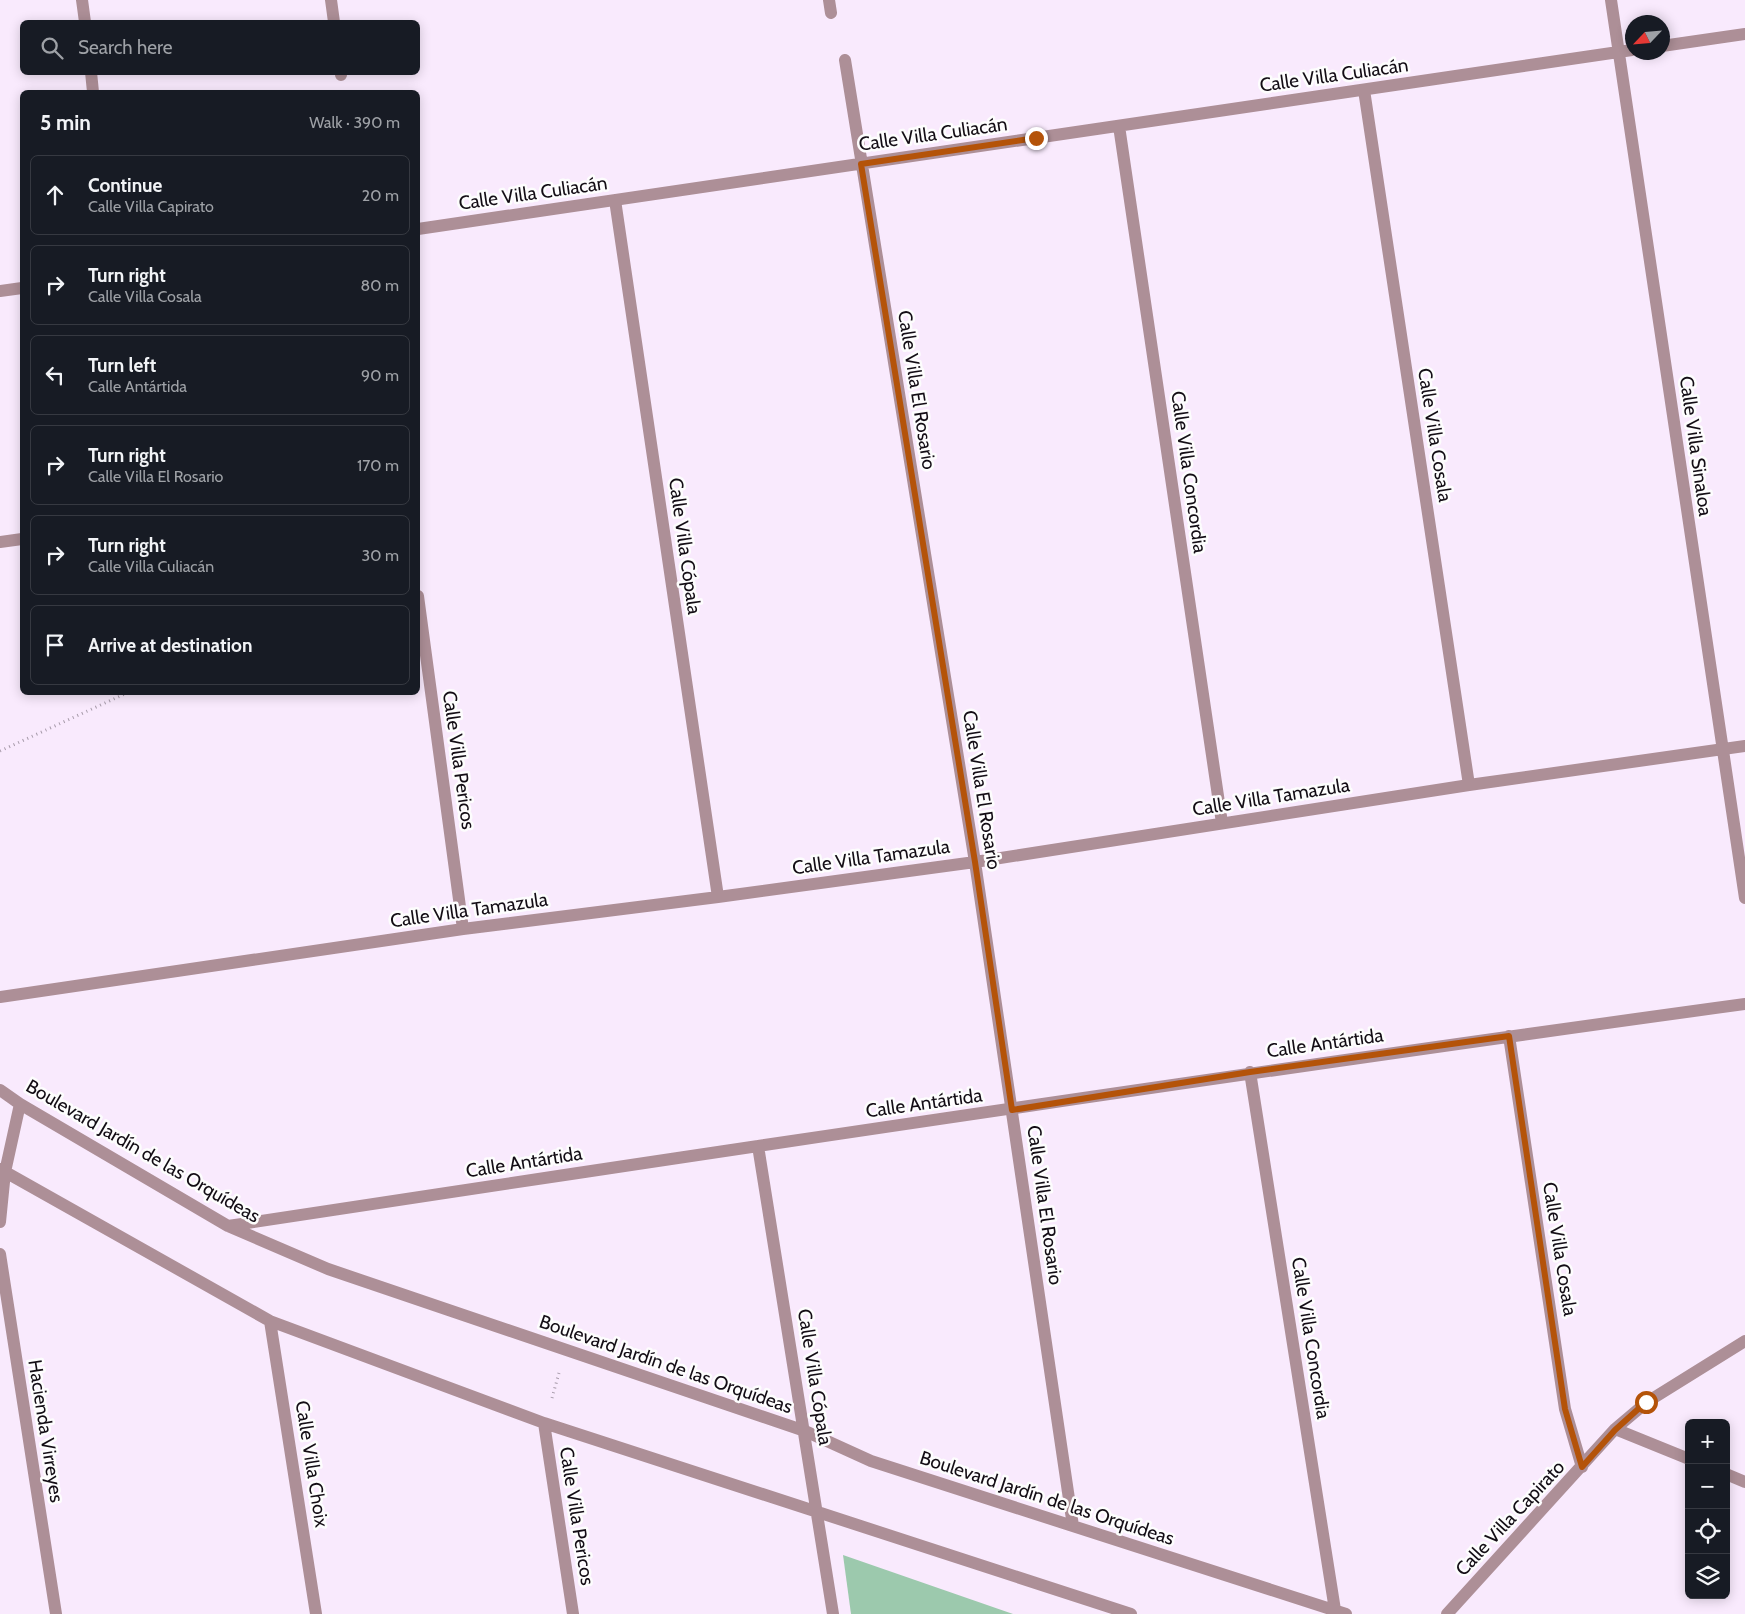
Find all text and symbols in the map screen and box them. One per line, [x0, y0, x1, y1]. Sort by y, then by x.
north arrow [1625, 15, 1670, 60]
search box [20, 20, 420, 75]
icon: search [38, 34, 66, 62]
text: Search here [78, 36, 172, 59]
street label: Calle Villa Culiacán [1258, 53, 1410, 97]
text: 5 min [40, 110, 91, 135]
street label: Calle Villa Culiacán [857, 112, 1009, 156]
text: Walk · 390 m [309, 113, 400, 132]
route end [1025, 127, 1048, 150]
street label: Calle Villa Culiacán [457, 171, 609, 215]
text: Continue [88, 174, 162, 197]
icon: ahead [41, 181, 69, 209]
text: 20 m [362, 186, 399, 205]
text: Calle Villa Capirato [88, 197, 214, 216]
text: Turn right [88, 264, 166, 287]
icon: right [41, 271, 69, 299]
text: 80 m [361, 276, 399, 295]
text: Calle Villa Cosala [88, 287, 202, 306]
street label: Calle Villa El Rosario [893, 309, 941, 471]
text: Turn left [88, 354, 156, 377]
icon: left [41, 361, 69, 389]
text: 90 m [361, 366, 399, 385]
street label: Calle Villa Cosala [1413, 367, 1457, 503]
street label: Calle Villa Sinaloa [1675, 374, 1717, 518]
text: Calle Antártida [88, 377, 187, 396]
street label: Calle Villa Concordia [1166, 389, 1212, 555]
text: Turn right [88, 444, 166, 467]
icon: right [41, 451, 69, 479]
text: 170 m [357, 456, 399, 475]
text: Calle Villa El Rosario [88, 467, 223, 486]
street label: Calle Villa Cópala [664, 476, 706, 616]
text: Turn right [88, 534, 166, 557]
icon: right [41, 541, 69, 569]
text: 30 m [362, 546, 399, 565]
text: Calle Villa Culiacán [88, 557, 214, 576]
icon: arrive [41, 631, 69, 659]
text: Arrive at destination [88, 634, 252, 657]
street label: Calle Villa Pericos [438, 689, 480, 831]
street label: Calle Villa El Rosario [958, 709, 1006, 871]
street label: Calle Villa Tamazula [1191, 773, 1351, 821]
street label: Calle Villa Tamazula [791, 835, 951, 879]
street label: Calle Villa Tamazula [389, 888, 549, 932]
street label: Calle Antártida [1265, 1023, 1385, 1063]
street label: Boulevard Jardín de las Orquídeas [22, 1075, 264, 1228]
street label: Calle Antártida [864, 1083, 984, 1123]
street label: Calle Villa El Rosario [1022, 1124, 1068, 1286]
street label: Calle Antártida [464, 1141, 584, 1183]
street label: Calle Villa Cosala [1538, 1181, 1582, 1317]
street label: Calle Villa Concordia [1287, 1255, 1335, 1421]
street label: Calle Villa Cópala [793, 1307, 837, 1447]
street label: Boulevard Jardín de las Orquídeas [536, 1310, 796, 1418]
street label: Hacienda Virreyes [23, 1358, 69, 1504]
route start [1635, 1391, 1658, 1414]
street label: Calle Villa Choix [291, 1399, 333, 1529]
map controls [1685, 1419, 1730, 1599]
button: + [1685, 1419, 1730, 1464]
street label: Calle Villa Pericos [555, 1445, 599, 1587]
street label: Boulevard Jardín de las Orquídeas [917, 1446, 1177, 1550]
street label: Calle Villa Capirato [1451, 1455, 1569, 1581]
button: − [1685, 1464, 1730, 1509]
button: locate [1685, 1509, 1730, 1554]
button: layers [1685, 1554, 1730, 1599]

